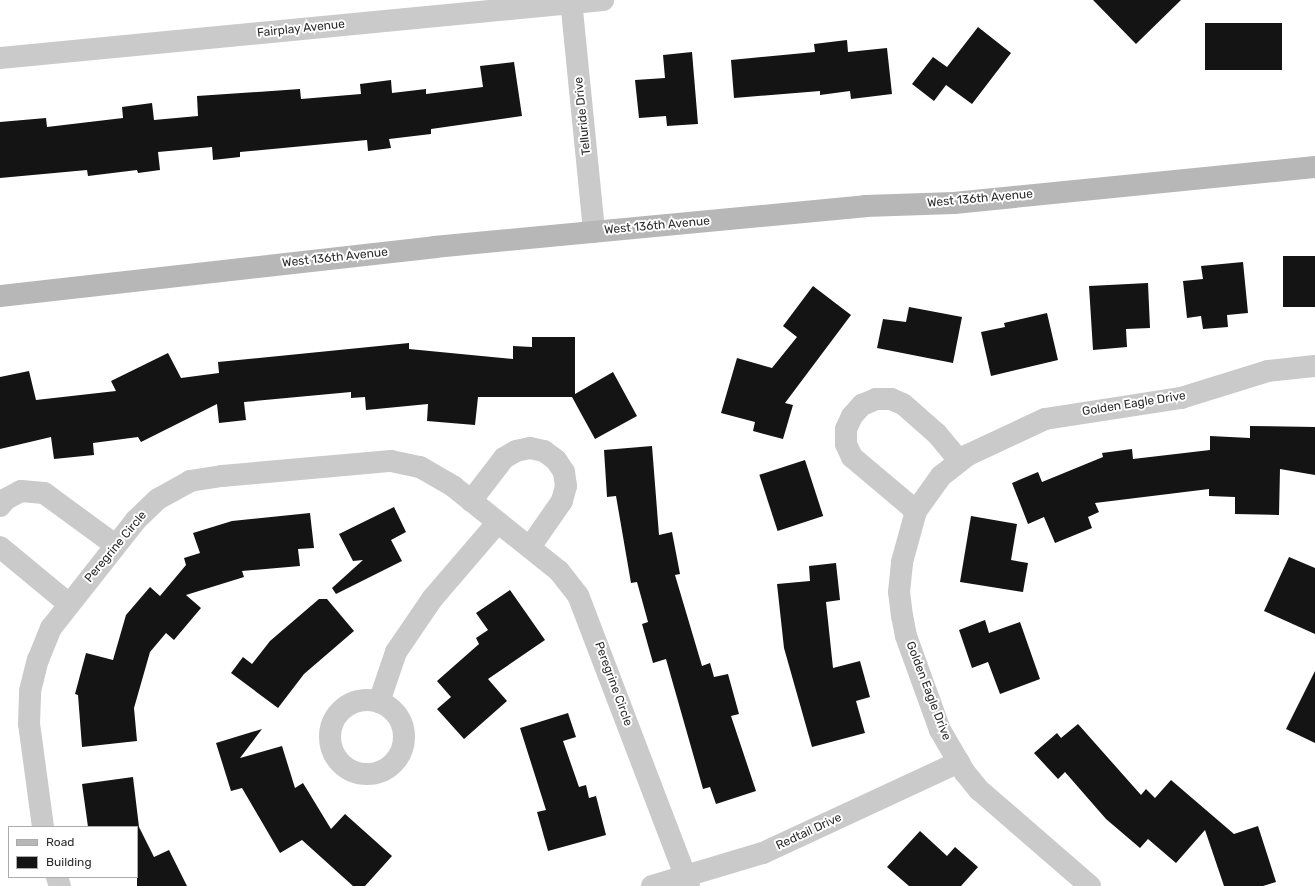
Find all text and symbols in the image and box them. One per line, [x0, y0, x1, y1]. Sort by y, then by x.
street label: Fairplay Avenue [256, 17, 346, 41]
street label: Telluride Drive [572, 76, 594, 156]
street label: West 136th Avenue [926, 187, 1034, 211]
street label: West 136th Avenue [603, 214, 711, 238]
street label: West 136th Avenue [281, 245, 389, 271]
street label: Golden Eagle Drive [1081, 389, 1187, 419]
street label: Peregrine Circle [82, 508, 150, 586]
street label: Peregrine Circle [591, 640, 635, 728]
street label: Golden Eagle Drive [903, 640, 953, 742]
street label: Redtail Drive [774, 811, 844, 853]
legend [8, 826, 138, 878]
text: Road [46, 835, 74, 849]
text: Building [46, 855, 92, 869]

